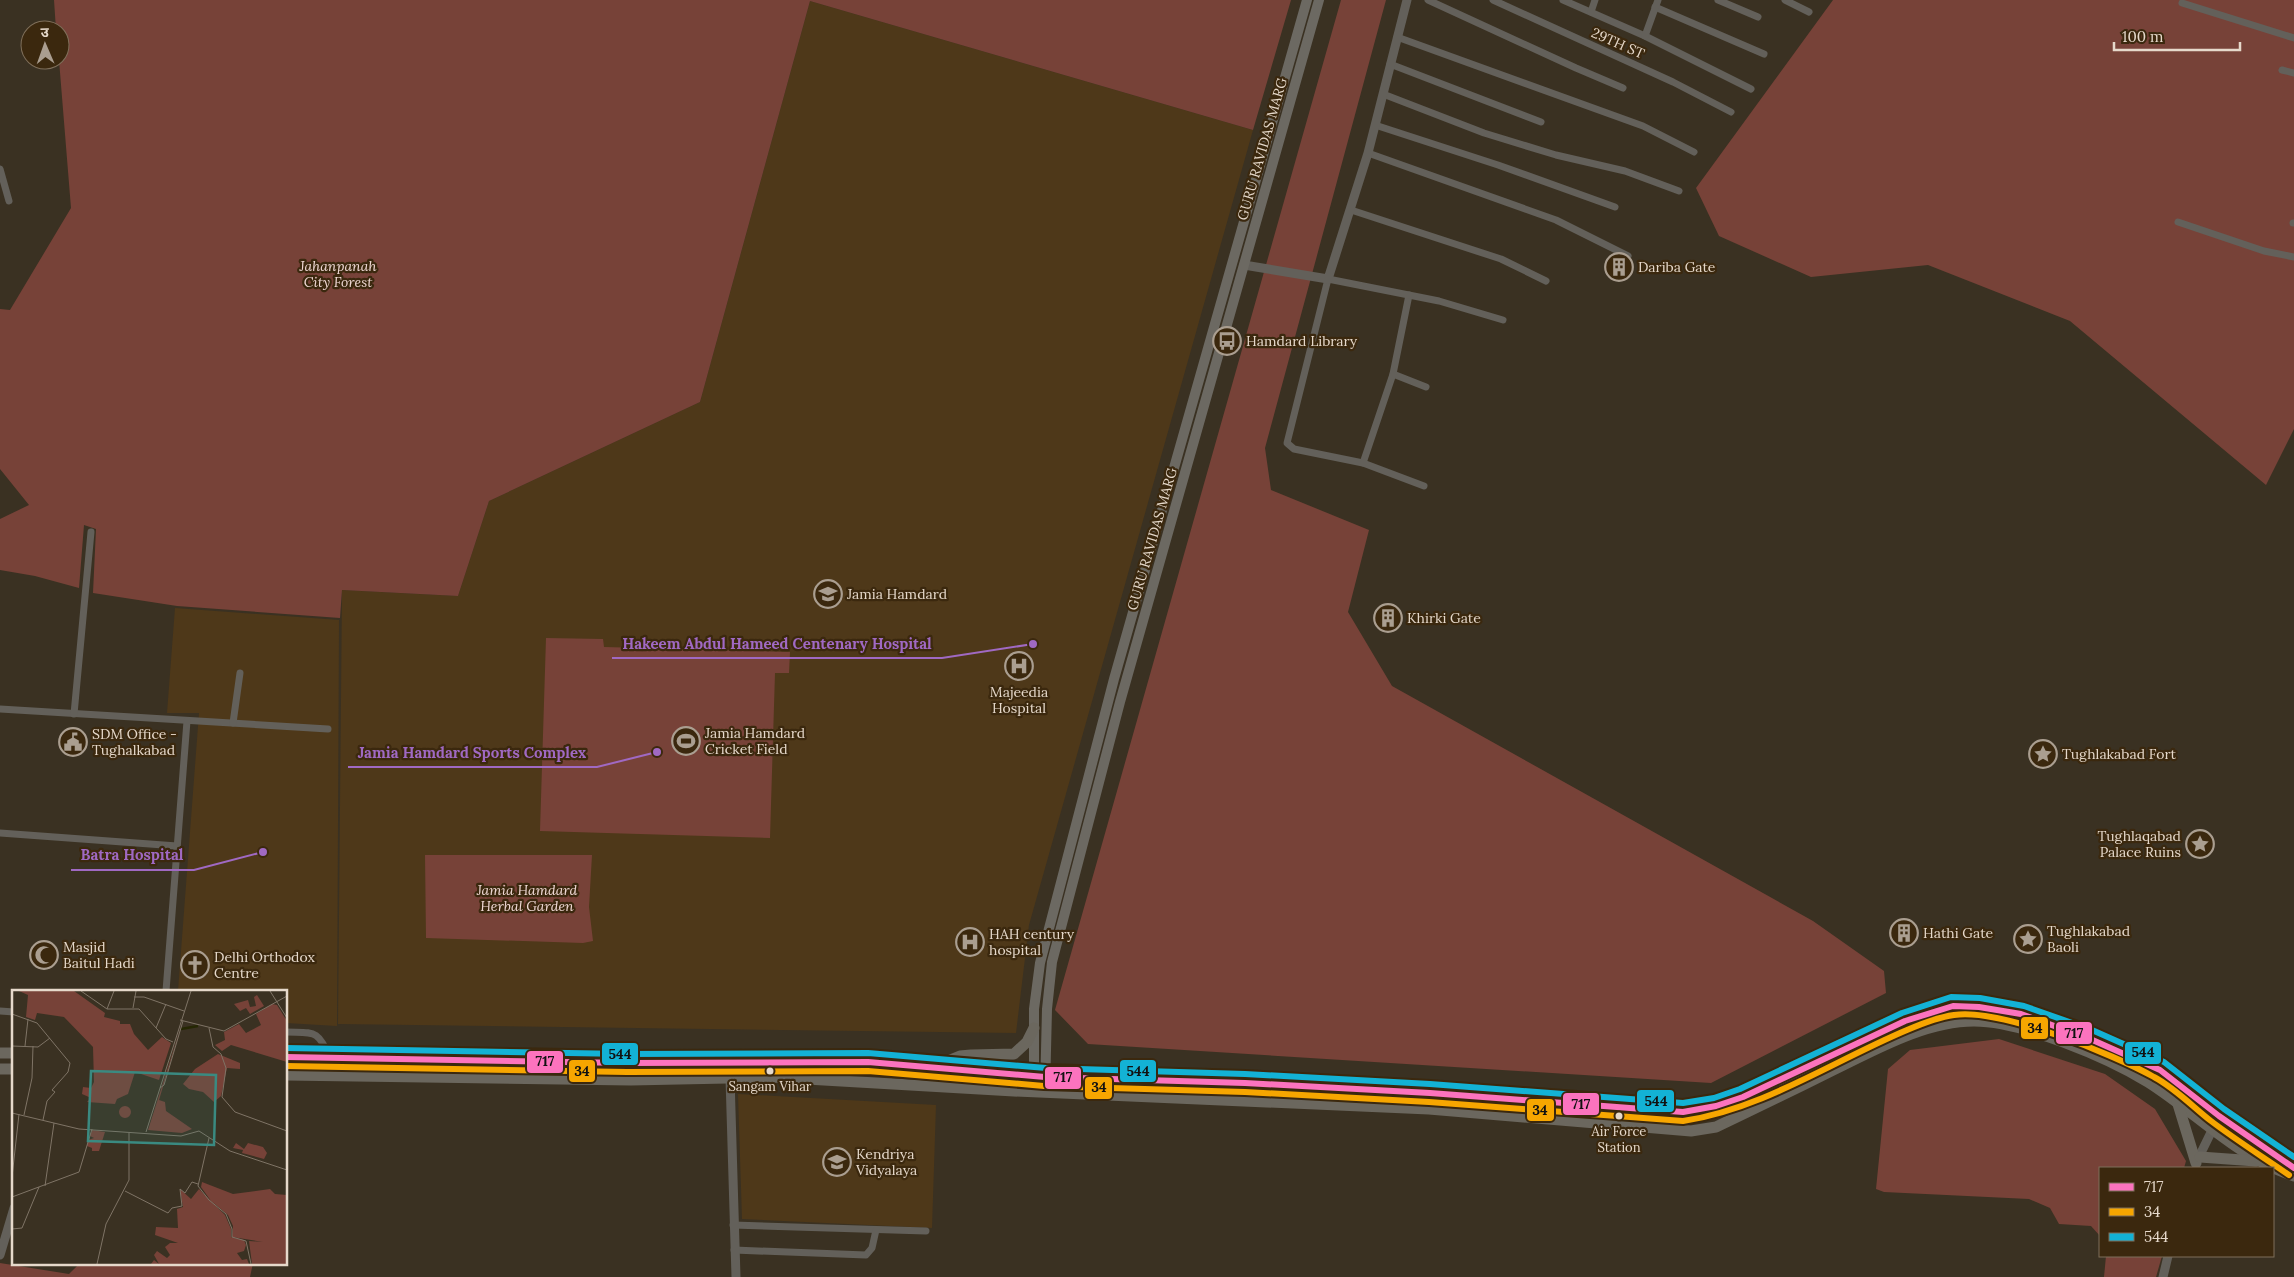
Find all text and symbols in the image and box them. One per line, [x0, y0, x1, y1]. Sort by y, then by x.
north arrow [20, 20, 70, 70]
scale bar [2114, 20, 2240, 52]
text: उ [40, 23, 50, 41]
street label: 29TH ST [1589, 23, 1647, 63]
text: 100 m [2122, 27, 2163, 46]
street label: GURU RAVIDAS MARG [1233, 75, 1291, 222]
building icon: Dariba Gate [1604, 252, 1634, 282]
park label: Jahanpanah City Forest [299, 257, 376, 291]
place label: Dariba Gate [1638, 258, 1716, 276]
bus stop icon: Hamdard Library [1212, 326, 1242, 356]
place label: Hamdard Library [1246, 332, 1358, 350]
street label: GURU RAVIDAS MARG [1123, 465, 1181, 612]
school or university icon: Jamia Hamdard [813, 579, 843, 609]
place label: Jamia Hamdard [846, 585, 947, 603]
building icon: Khirki Gate [1373, 603, 1403, 633]
place label: Khirki Gate [1407, 609, 1481, 627]
callout: Hakeem Abdul Hameed Centenary Hospital [612, 628, 942, 658]
text: Hakeem Abdul Hameed Centenary Hospital [622, 634, 932, 653]
hospital icon: Majeedia Hospital [1004, 651, 1034, 681]
place label: Majeedia Hospital [990, 683, 1048, 717]
place label: Jamia Hamdard Cricket Field [704, 724, 805, 758]
place label: SDM Office - Tughalkabad [92, 725, 177, 759]
sports icon: Jamia Hamdard Cricket Field [671, 726, 701, 756]
public building icon: SDM Office - Tughalkabad [58, 727, 88, 757]
callout: Jamia Hamdard Sports Complex [348, 737, 597, 767]
place icon: Tughlakabad Fort [2028, 739, 2058, 769]
text: Jamia Hamdard Sports Complex [358, 743, 586, 762]
place label: Tughlakabad Fort [2062, 745, 2177, 763]
place label: Tughlaqabad Palace Ruins [2097, 827, 2181, 861]
place icon: Tughlaqabad Palace Ruins [2185, 829, 2215, 859]
callout: Batra Hospital [71, 840, 194, 870]
text: Batra Hospital [81, 845, 184, 864]
park label: Jamia Hamdard Herbal Garden [476, 881, 578, 915]
building icon: Hathi Gate [1889, 918, 1919, 948]
place label: Tughlakabad Baoli [2047, 922, 2130, 956]
place label: Hathi Gate [1923, 924, 1994, 942]
place icon: Tughlakabad Baoli [2013, 924, 2043, 954]
place label: HAH century hospital [989, 925, 1075, 959]
hospital icon: HAH century hospital [955, 927, 985, 957]
place label: Masjid Baitul Hadi [63, 938, 135, 972]
mosque icon: Masjid Baitul Hadi [29, 940, 59, 970]
place label: Delhi Orthodox Centre [214, 948, 316, 982]
church icon: Delhi Orthodox Centre [180, 950, 210, 980]
inset map [12, 990, 288, 1264]
line badge: 34 [2020, 1016, 2049, 1040]
text: 34 [2027, 1019, 2043, 1037]
line badge: 717 [2055, 1021, 2093, 1045]
text: 717 [2065, 1024, 2084, 1042]
line badge: 544 [2124, 1041, 2162, 1065]
line badge: 544 [601, 1042, 639, 1066]
text: 544 [2131, 1043, 2155, 1061]
text: 544 [608, 1045, 632, 1063]
line badge: 717 [526, 1050, 564, 1074]
text: 717 [536, 1052, 555, 1070]
line badge: 34 [568, 1059, 596, 1083]
line badge: 544 [1119, 1059, 1157, 1083]
text: 34 [574, 1062, 590, 1080]
text: 544 [1126, 1062, 1150, 1080]
marker: Sangam Vihar [765, 1066, 775, 1076]
line badge: 717 [1044, 1066, 1082, 1090]
text: 717 [1054, 1068, 1073, 1086]
line badge: 34 [1084, 1076, 1113, 1100]
place label: Sangam Vihar [729, 1078, 812, 1095]
text: 34 [1091, 1078, 1107, 1096]
line badge: 544 [1636, 1089, 1675, 1113]
line badge: 717 [1562, 1092, 1600, 1116]
text: 544 [1644, 1092, 1668, 1110]
text: 717 [1572, 1095, 1591, 1113]
line badge: 34 [1526, 1098, 1555, 1122]
text: 34 [1532, 1101, 1548, 1119]
marker: Air Force Station [1614, 1111, 1624, 1121]
place label: Air Force Station [1591, 1123, 1646, 1156]
place label: Kendriya Vidyalaya [855, 1145, 917, 1179]
school or university icon: Kendriya Vidyalaya [822, 1147, 852, 1177]
legend [2099, 1167, 2274, 1257]
text: 717 [2144, 1177, 2163, 1196]
text: 34 [2144, 1202, 2161, 1221]
text: 544 [2144, 1227, 2168, 1246]

